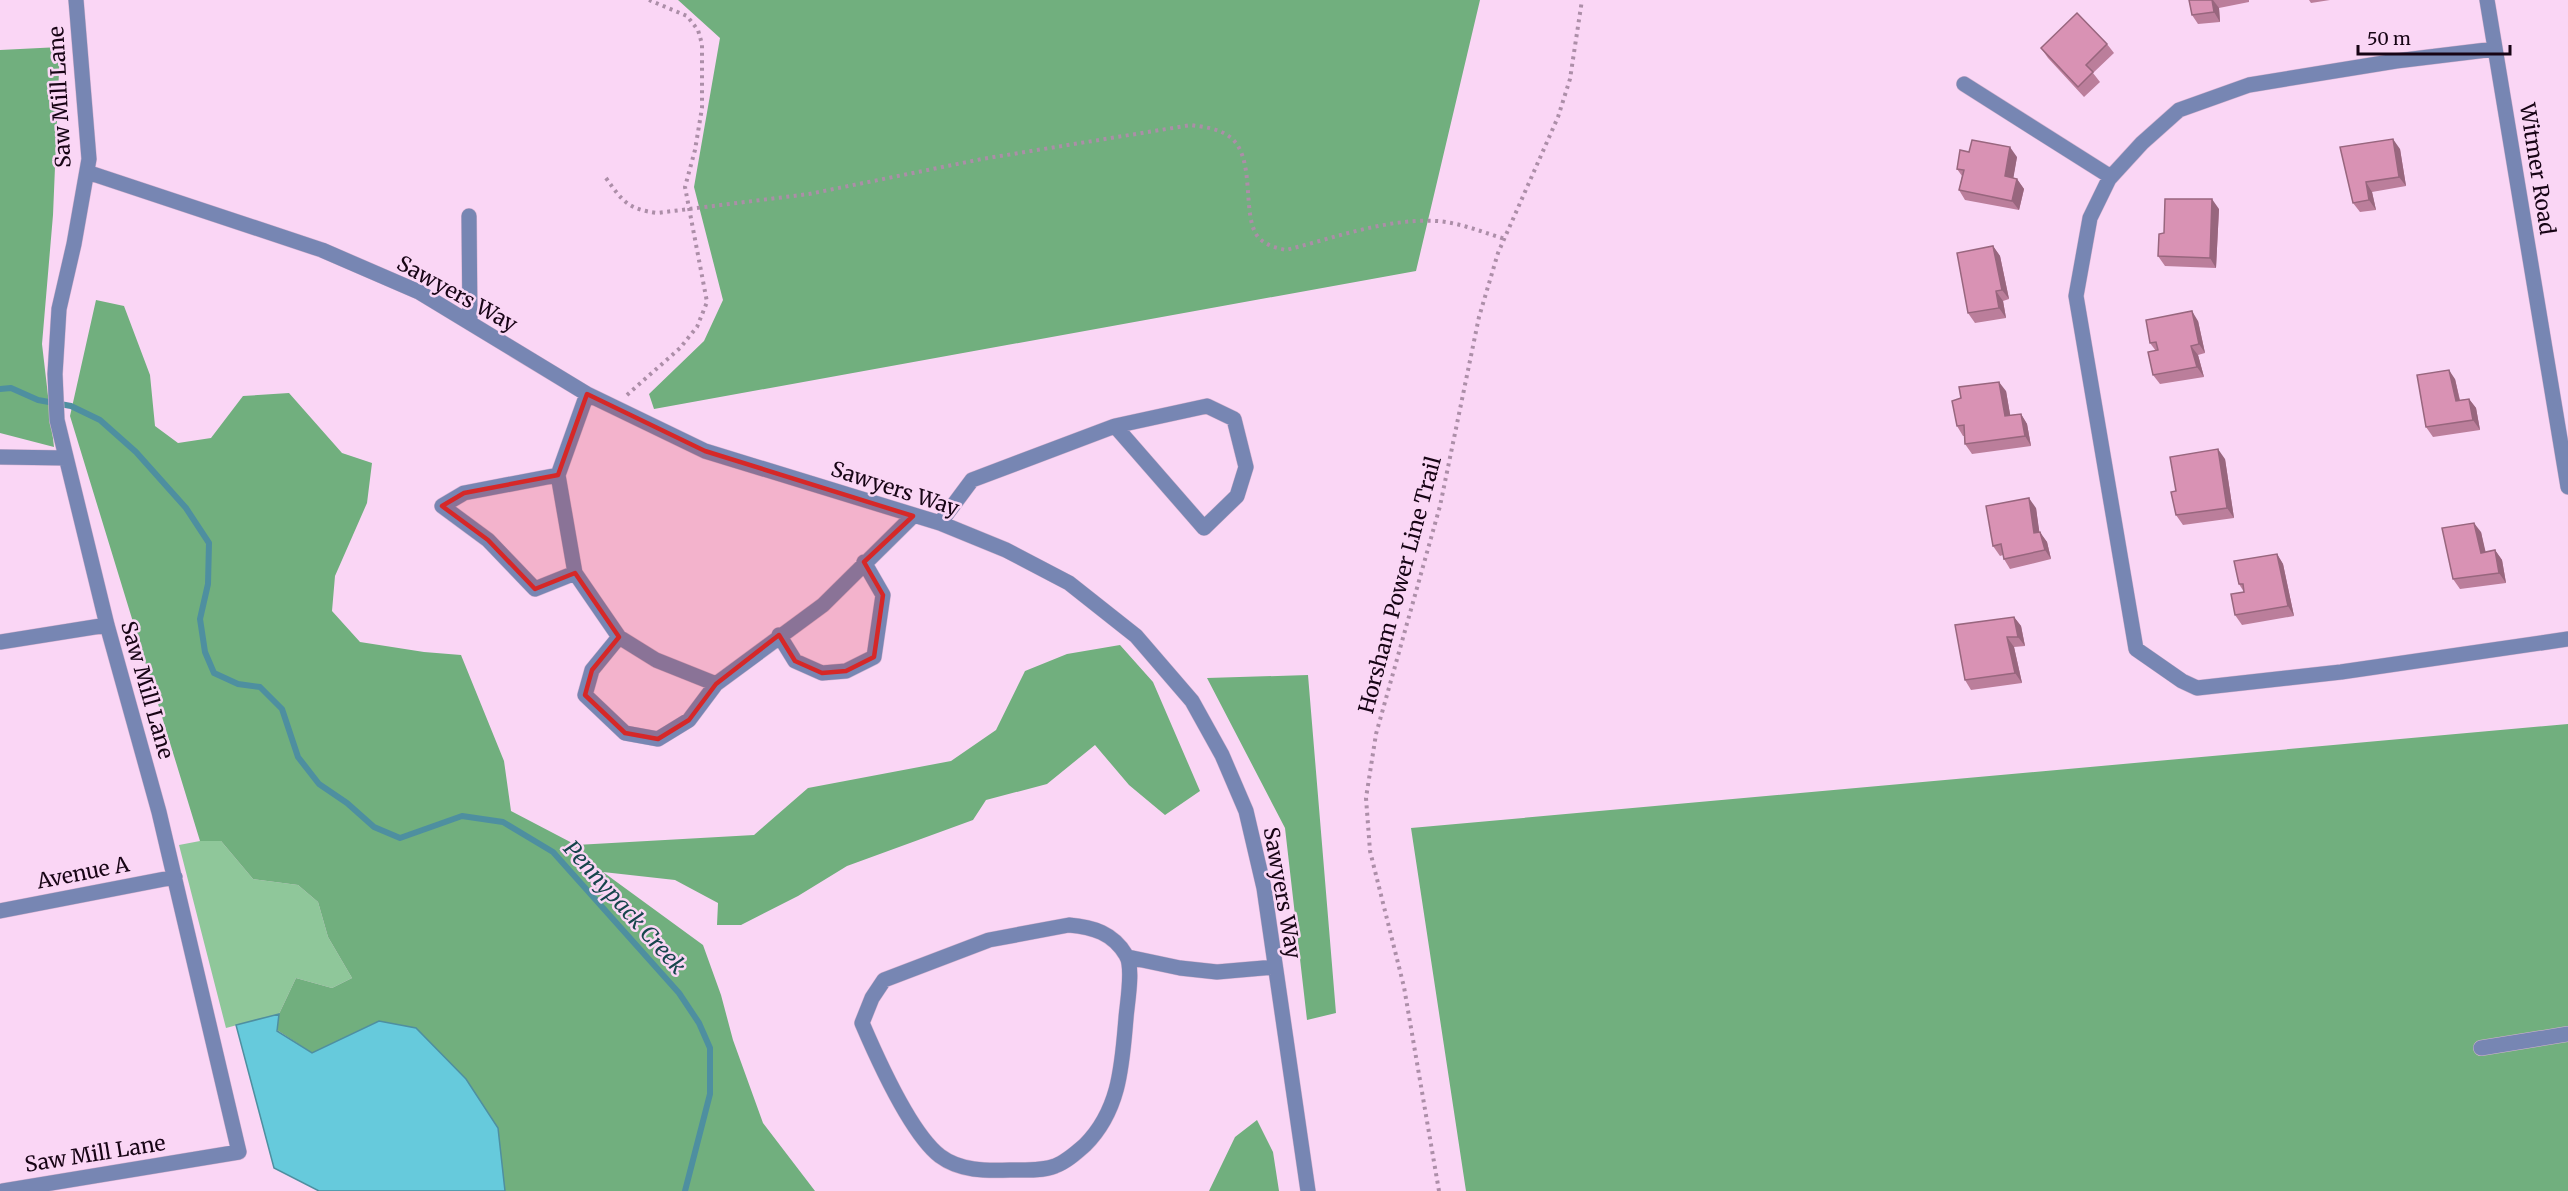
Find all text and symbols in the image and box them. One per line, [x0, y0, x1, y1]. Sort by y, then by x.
scale bar [2358, 18, 2510, 56]
street label: Saw Mill Lane [42, 25, 77, 169]
text: 50 m [2367, 27, 2411, 50]
street label: Witmer Road [2514, 100, 2561, 237]
street label: Sawyers Way [392, 249, 523, 338]
street label: Horsham Power Line Trail [1352, 453, 1447, 716]
street label: Sawyers Way [828, 455, 963, 522]
street label: Saw Mill Lane [115, 618, 180, 762]
street label: Sawyers Way [1258, 825, 1307, 962]
water label: Pennypack Creek [558, 835, 692, 979]
street label: Avenue A [33, 850, 132, 895]
street label: Saw Mill Lane [23, 1129, 167, 1178]

